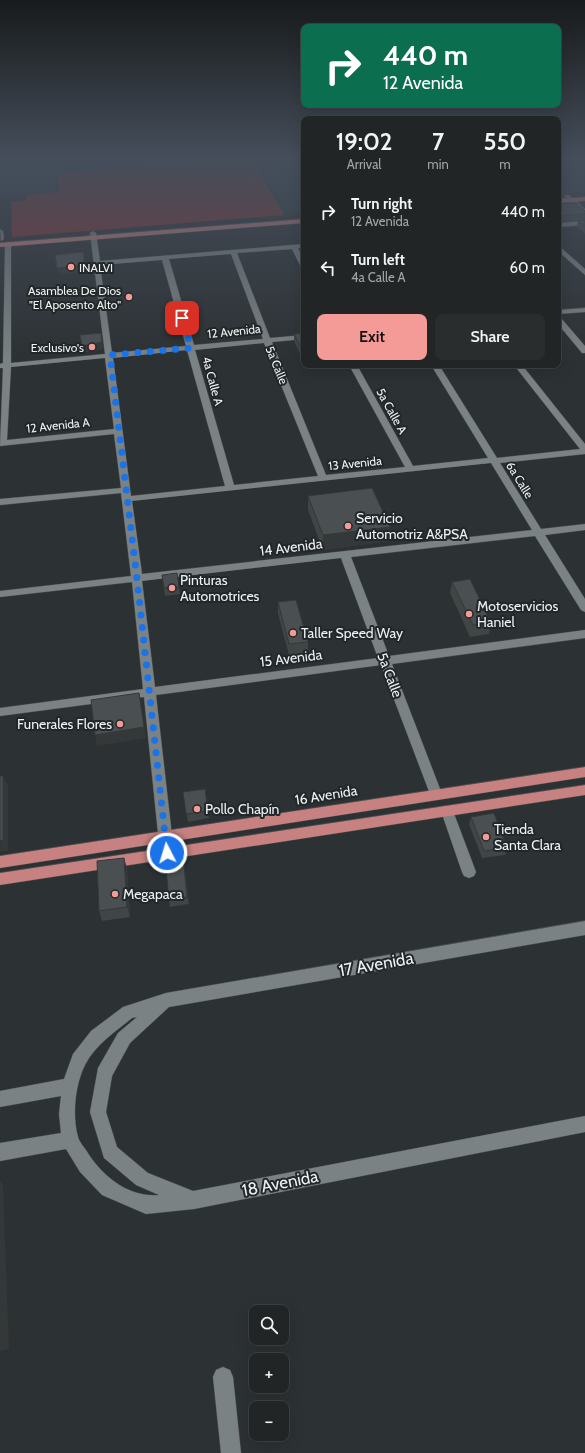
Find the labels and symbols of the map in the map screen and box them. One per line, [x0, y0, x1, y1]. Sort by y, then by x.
place label: INALVI [79, 260, 113, 275]
marker: INALVI [66, 262, 76, 272]
place label: Asamblea De Dios "El Aposento Alto" [28, 283, 121, 312]
marker: Asamblea De Dios "El Aposento Alto" [124, 292, 134, 302]
pin [165, 301, 199, 335]
street label: 12 Avenida [207, 321, 262, 341]
place label: Exclusivo's [31, 340, 84, 355]
marker: Exclusivo's [87, 342, 97, 352]
street label: 5a Calle [263, 344, 291, 386]
street label: 4a Calle A [199, 355, 227, 408]
street label: 5a Calle A [373, 386, 411, 437]
street label: 12 Avenida A [26, 414, 91, 436]
street label: 13 Avenida [328, 453, 383, 473]
street label: 6a Calle [503, 459, 537, 501]
place label: Servicio Automotriz A&PSA [356, 509, 468, 543]
marker: Servicio Automotriz A&PSA [343, 521, 353, 531]
street label: 14 Avenida [259, 534, 324, 560]
place label: Pinturas Automotrices [180, 571, 260, 605]
marker: Pinturas Automotrices [167, 583, 177, 593]
place label: Motoservicios Haniel [477, 597, 558, 631]
marker: Motoservicios Haniel [464, 609, 474, 619]
place label: Taller Speed Way [301, 624, 403, 642]
marker: Taller Speed Way [288, 628, 298, 638]
street label: 15 Avenida [259, 645, 323, 671]
street label: 5a Calle [373, 650, 407, 700]
place label: Funerales Flores [17, 715, 112, 733]
marker: Funerales Flores [115, 719, 125, 729]
street label: 16 Avenida [293, 781, 359, 809]
place label: Pollo Chapín [205, 800, 280, 818]
marker: Pollo Chapín [192, 804, 202, 814]
place label: Tienda Santa Clara [494, 820, 561, 854]
position arrow [146, 832, 188, 874]
marker: Tienda Santa Clara [481, 832, 491, 842]
place label: Megapaca [123, 885, 183, 903]
marker: Megapaca [110, 889, 120, 899]
street label: 17 Avenida [337, 947, 416, 980]
street label: 18 Avenida [240, 1166, 321, 1200]

